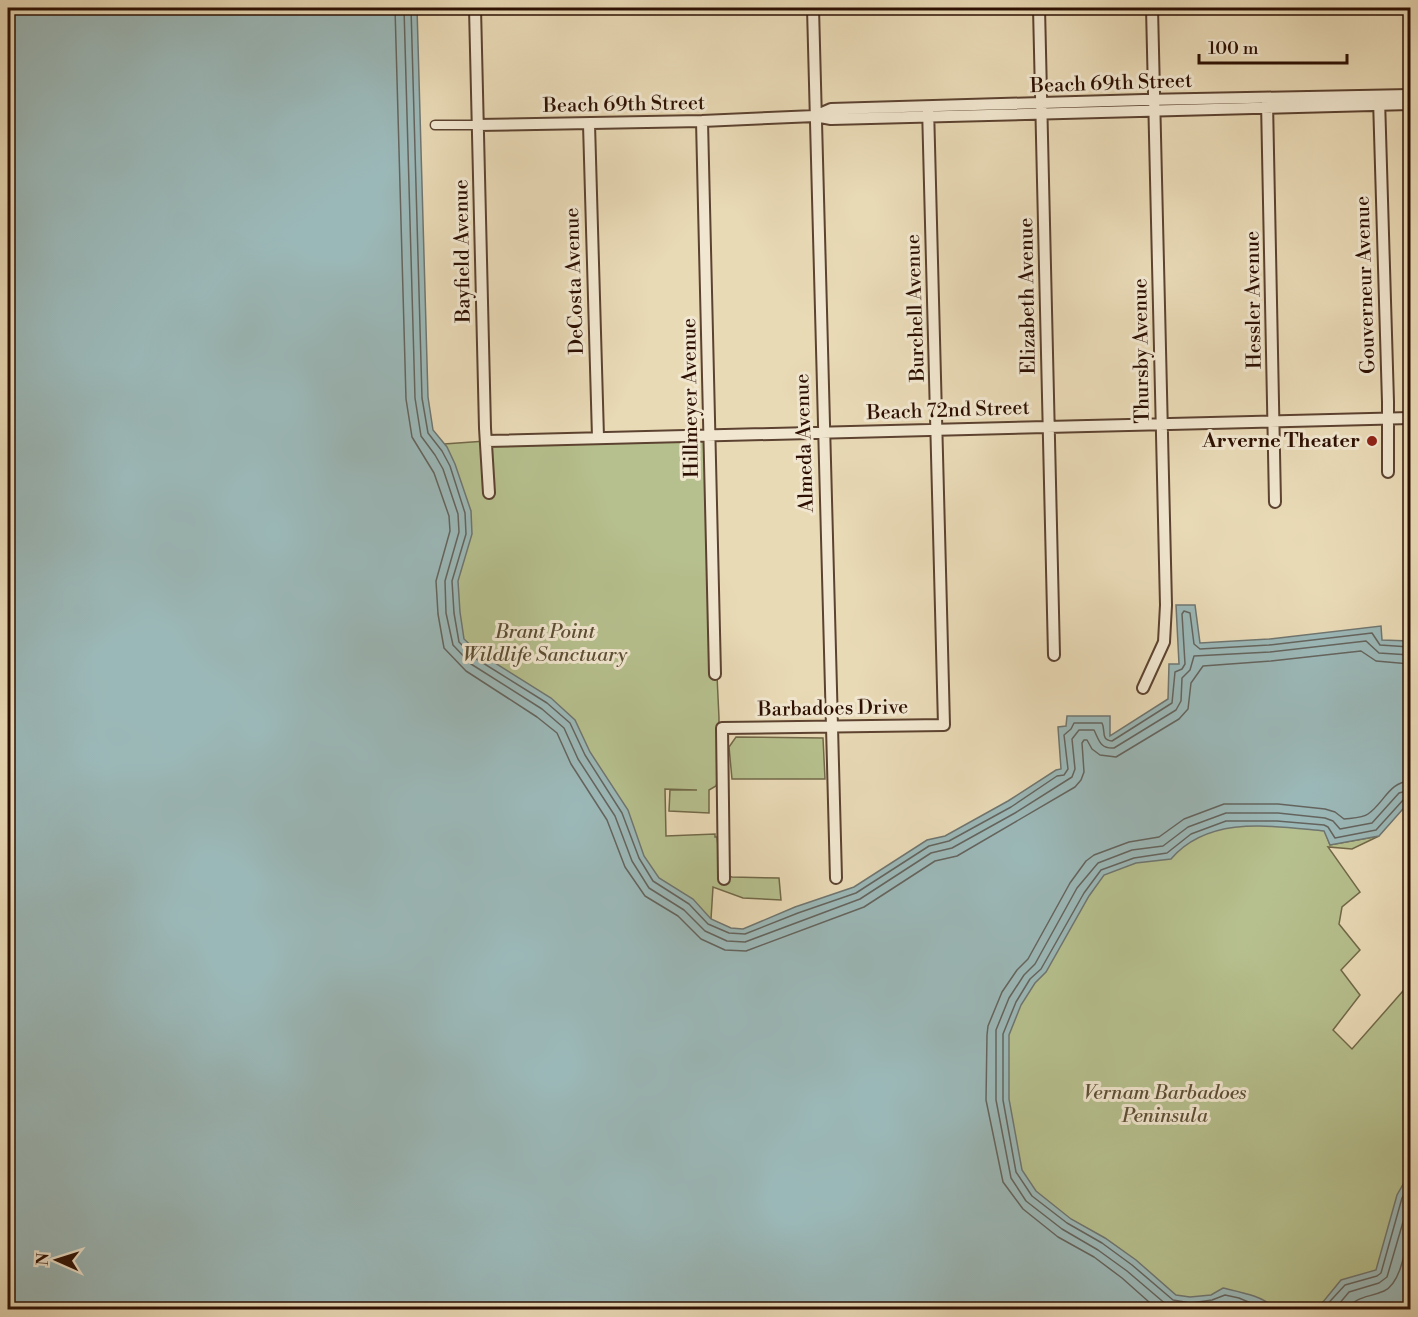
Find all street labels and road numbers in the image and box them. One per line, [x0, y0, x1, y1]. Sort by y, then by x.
street label: Beach 69th Street [1029, 69, 1192, 99]
street label: Beach 69th Street [542, 91, 705, 119]
street label: Bayfield Avenue [449, 179, 477, 324]
street label: Gouverneur Avenue [1350, 196, 1382, 374]
street label: DeCosta Avenue [560, 207, 590, 355]
street label: Elizabeth Avenue [1014, 217, 1042, 375]
street label: Hessler Avenue [1240, 231, 1268, 369]
street label: Burchell Avenue [901, 234, 931, 383]
street label: Thursby Avenue [1128, 278, 1156, 424]
street label: Hillmeyer Avenue [677, 318, 705, 478]
street label: Almeda Avenue [790, 373, 820, 514]
street label: Beach 72nd Street [865, 396, 1030, 426]
street label: Barbadoes Drive [756, 695, 909, 723]

